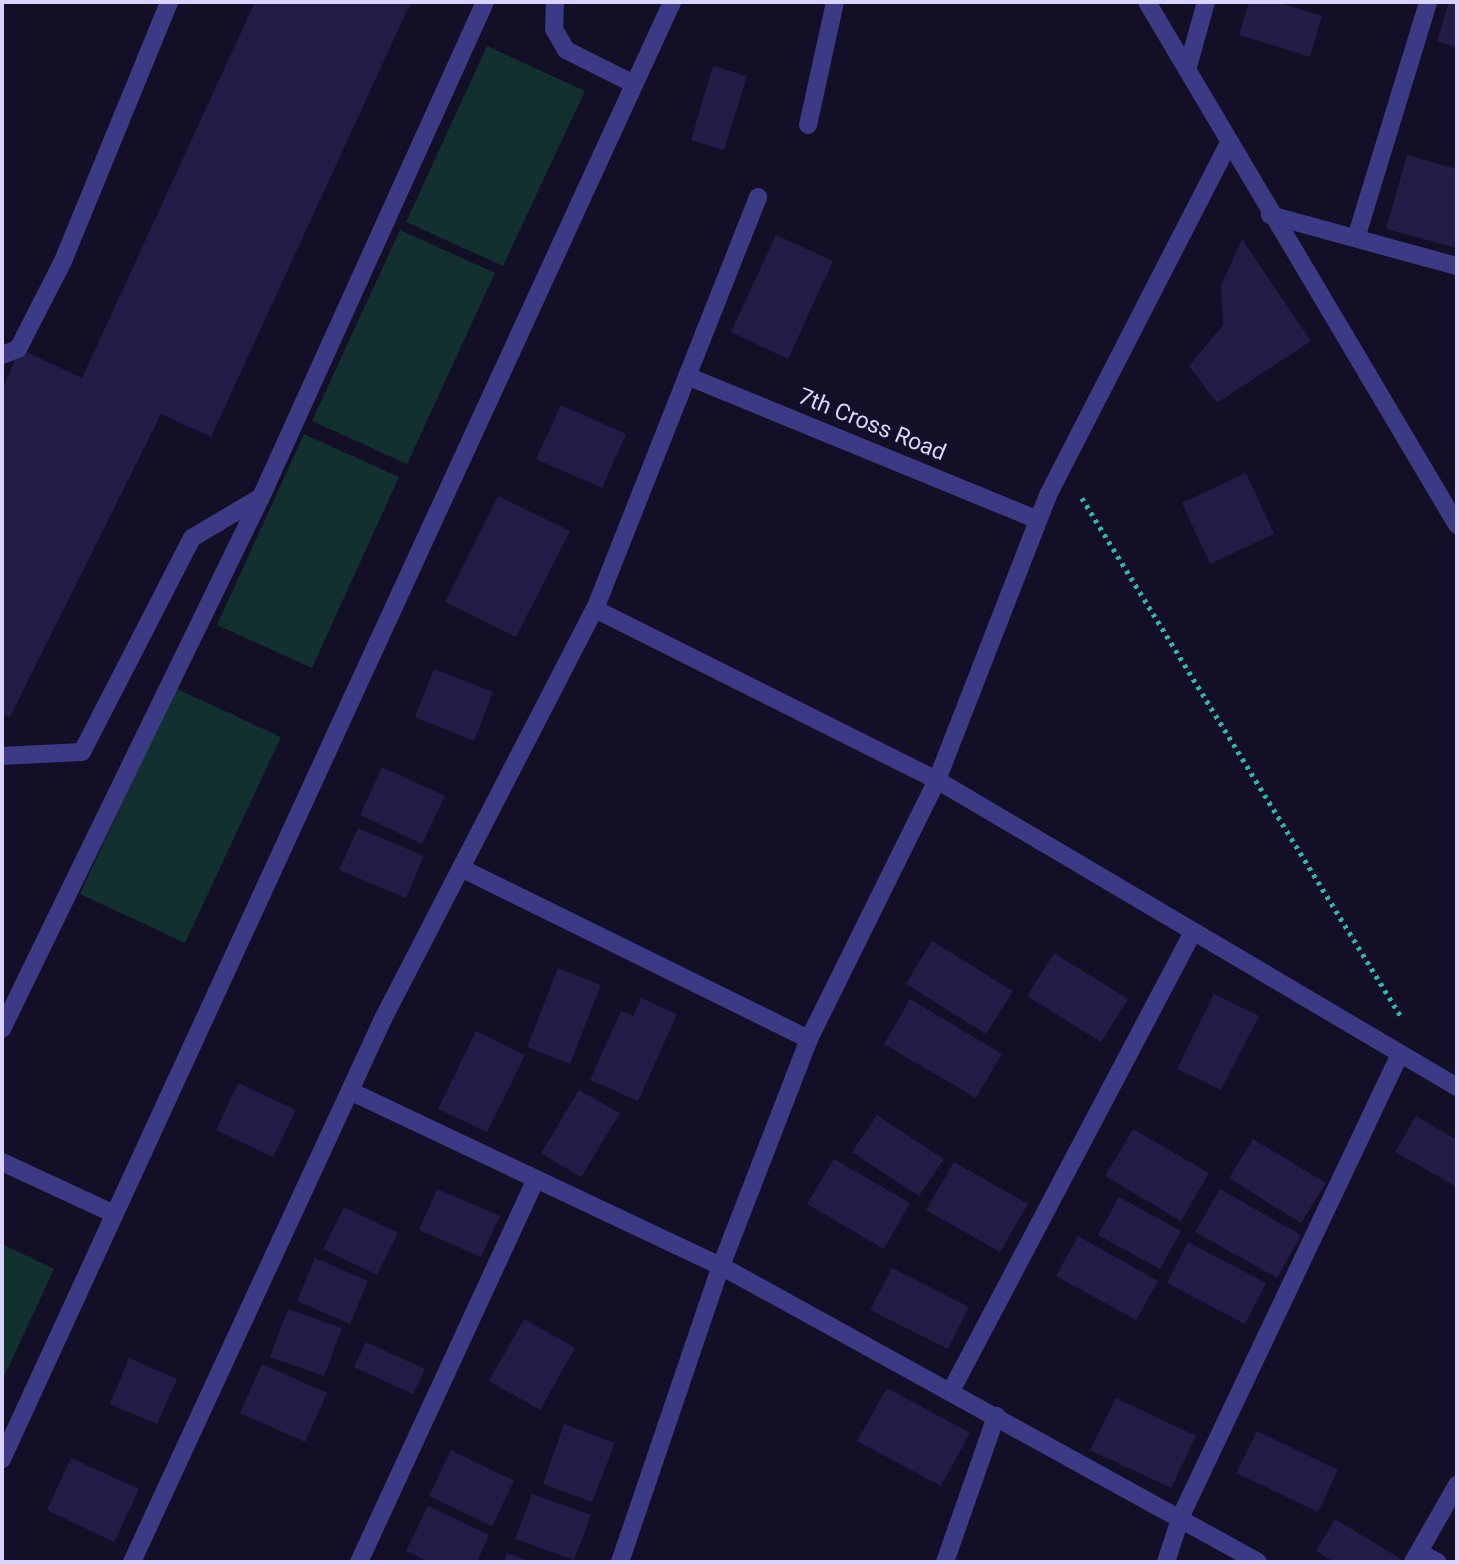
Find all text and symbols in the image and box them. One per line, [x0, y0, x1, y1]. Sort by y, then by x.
street label: 7th Cross Road [794, 383, 950, 467]

